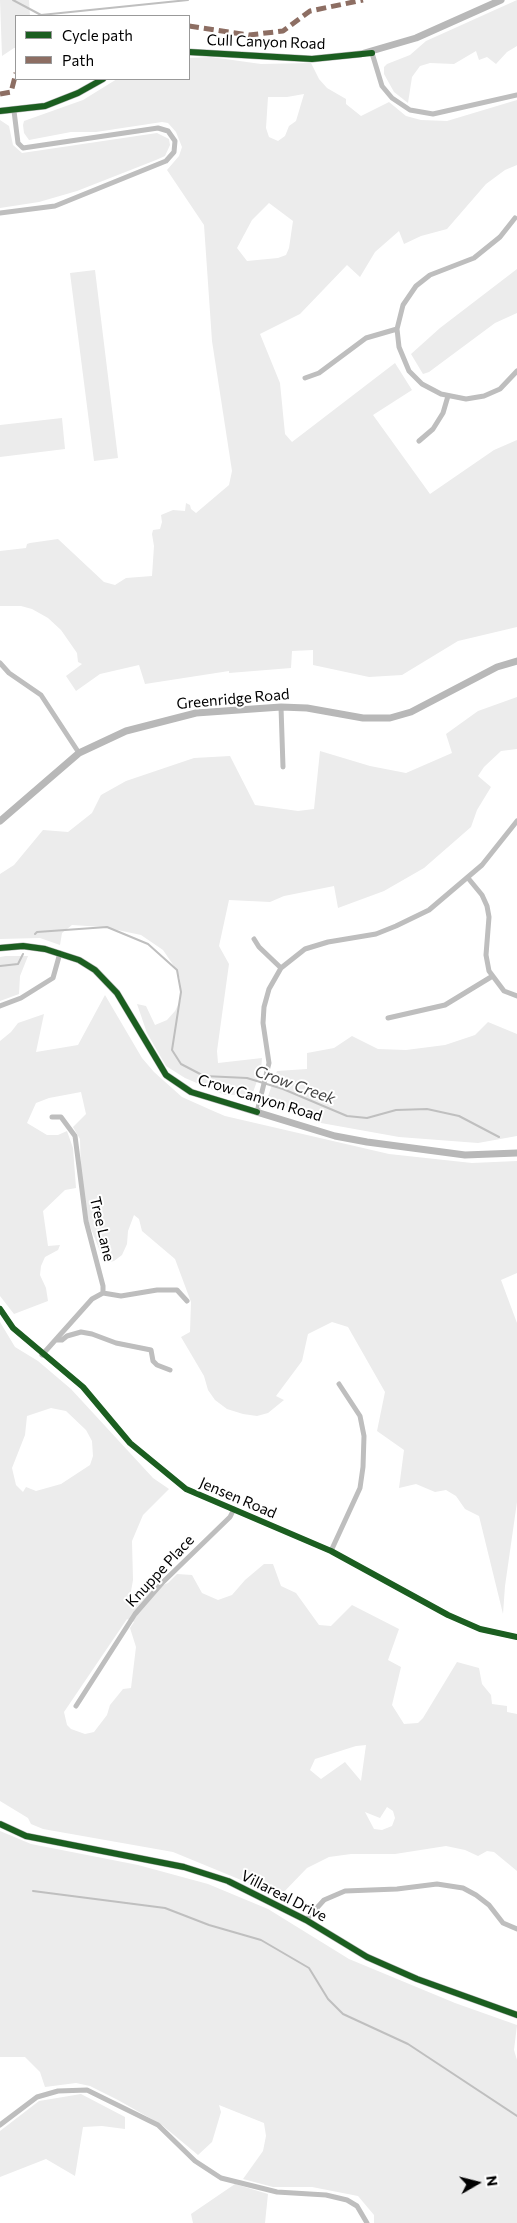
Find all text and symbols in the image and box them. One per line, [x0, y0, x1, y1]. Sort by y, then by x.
legend [15, 15, 190, 80]
text: Cycle path [62, 26, 133, 44]
street label: Cull Canyon Road [206, 31, 326, 53]
text: Path [62, 51, 94, 69]
street label: Greenridge Road [176, 685, 290, 713]
water label: Crow Creek [252, 1062, 338, 1108]
street label: Crow Canyon Road [196, 1071, 324, 1125]
street label: Tree Lane [86, 1195, 118, 1263]
street label: Jensen Road [197, 1474, 279, 1522]
street label: Knuppe Place [122, 1531, 198, 1611]
street label: Villareal Drive [238, 1867, 330, 1925]
north arrow [452, 2158, 502, 2208]
text: N [483, 2174, 501, 2187]

